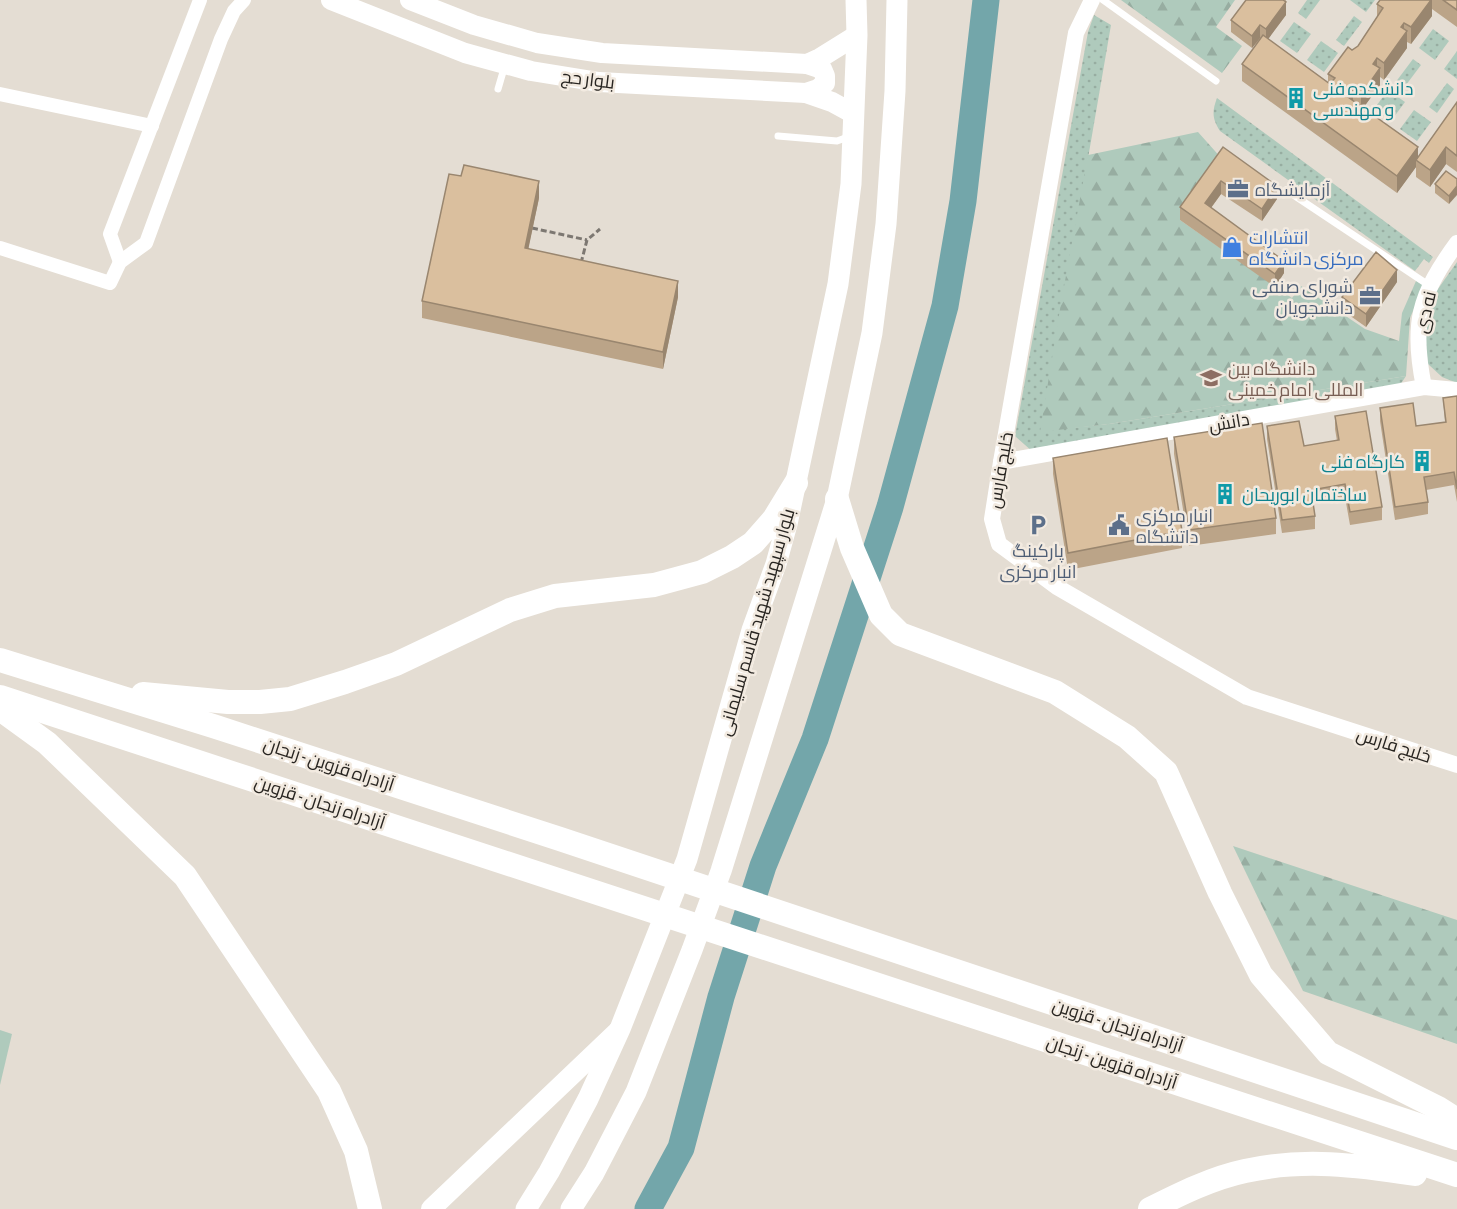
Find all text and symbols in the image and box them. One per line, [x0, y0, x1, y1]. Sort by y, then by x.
street label: بلوار حج [560, 65, 616, 95]
place label: دانشکده فنی و مهندسی [1313, 78, 1413, 121]
building icon: دانشکده فنی و مهندسی [1284, 86, 1308, 110]
office icon: آزمایشگاه [1226, 177, 1250, 201]
place label: آزمایشگاه [1255, 179, 1330, 201]
place label: انتشارات مرکزی دانشگاه [1249, 227, 1364, 270]
shop icon: انتشارات مرکزی دانشگاه [1220, 235, 1244, 259]
place label: شورای صنفی دانشجویان [1252, 276, 1353, 319]
office icon: شورای صنفی دانشجویان [1358, 284, 1382, 308]
street label: نه دی [1410, 289, 1441, 335]
place label: دانشگاه بین المللی امام خمینی [1228, 358, 1363, 402]
school or university icon: دانشگاه بین المللی امام خمینی [1199, 366, 1223, 390]
street label: دانش [1207, 408, 1251, 437]
street label: خلیج فارس [983, 430, 1019, 510]
building icon: کارگاه فنی [1410, 449, 1434, 473]
place label: کارگاه فنی [1321, 451, 1405, 473]
building icon: ساختمان ابوریحان [1213, 482, 1237, 506]
place label: ساختمان ابوریحان [1242, 484, 1367, 506]
place label: انبار مرکزی داتشگاه [1136, 505, 1213, 547]
street label: بلوار سپهبد شهید قاسم سلیمانی [713, 506, 801, 739]
parking icon: پارکینگ انبار مرکزی [1026, 513, 1050, 537]
public building icon: انبار مرکزی داتشگاه [1107, 513, 1131, 537]
place label: پارکینگ انبار مرکزی [999, 540, 1077, 583]
street label: خلیج فارس [1353, 723, 1434, 769]
street label: آزادراه قزوین - زنجان [261, 733, 397, 796]
street label: آزادراه زنجان - قزوین [252, 771, 388, 834]
street label: آزادراه زنجان - قزوین [1050, 994, 1186, 1057]
street label: آزادراه قزوین - زنجان [1044, 1031, 1180, 1094]

